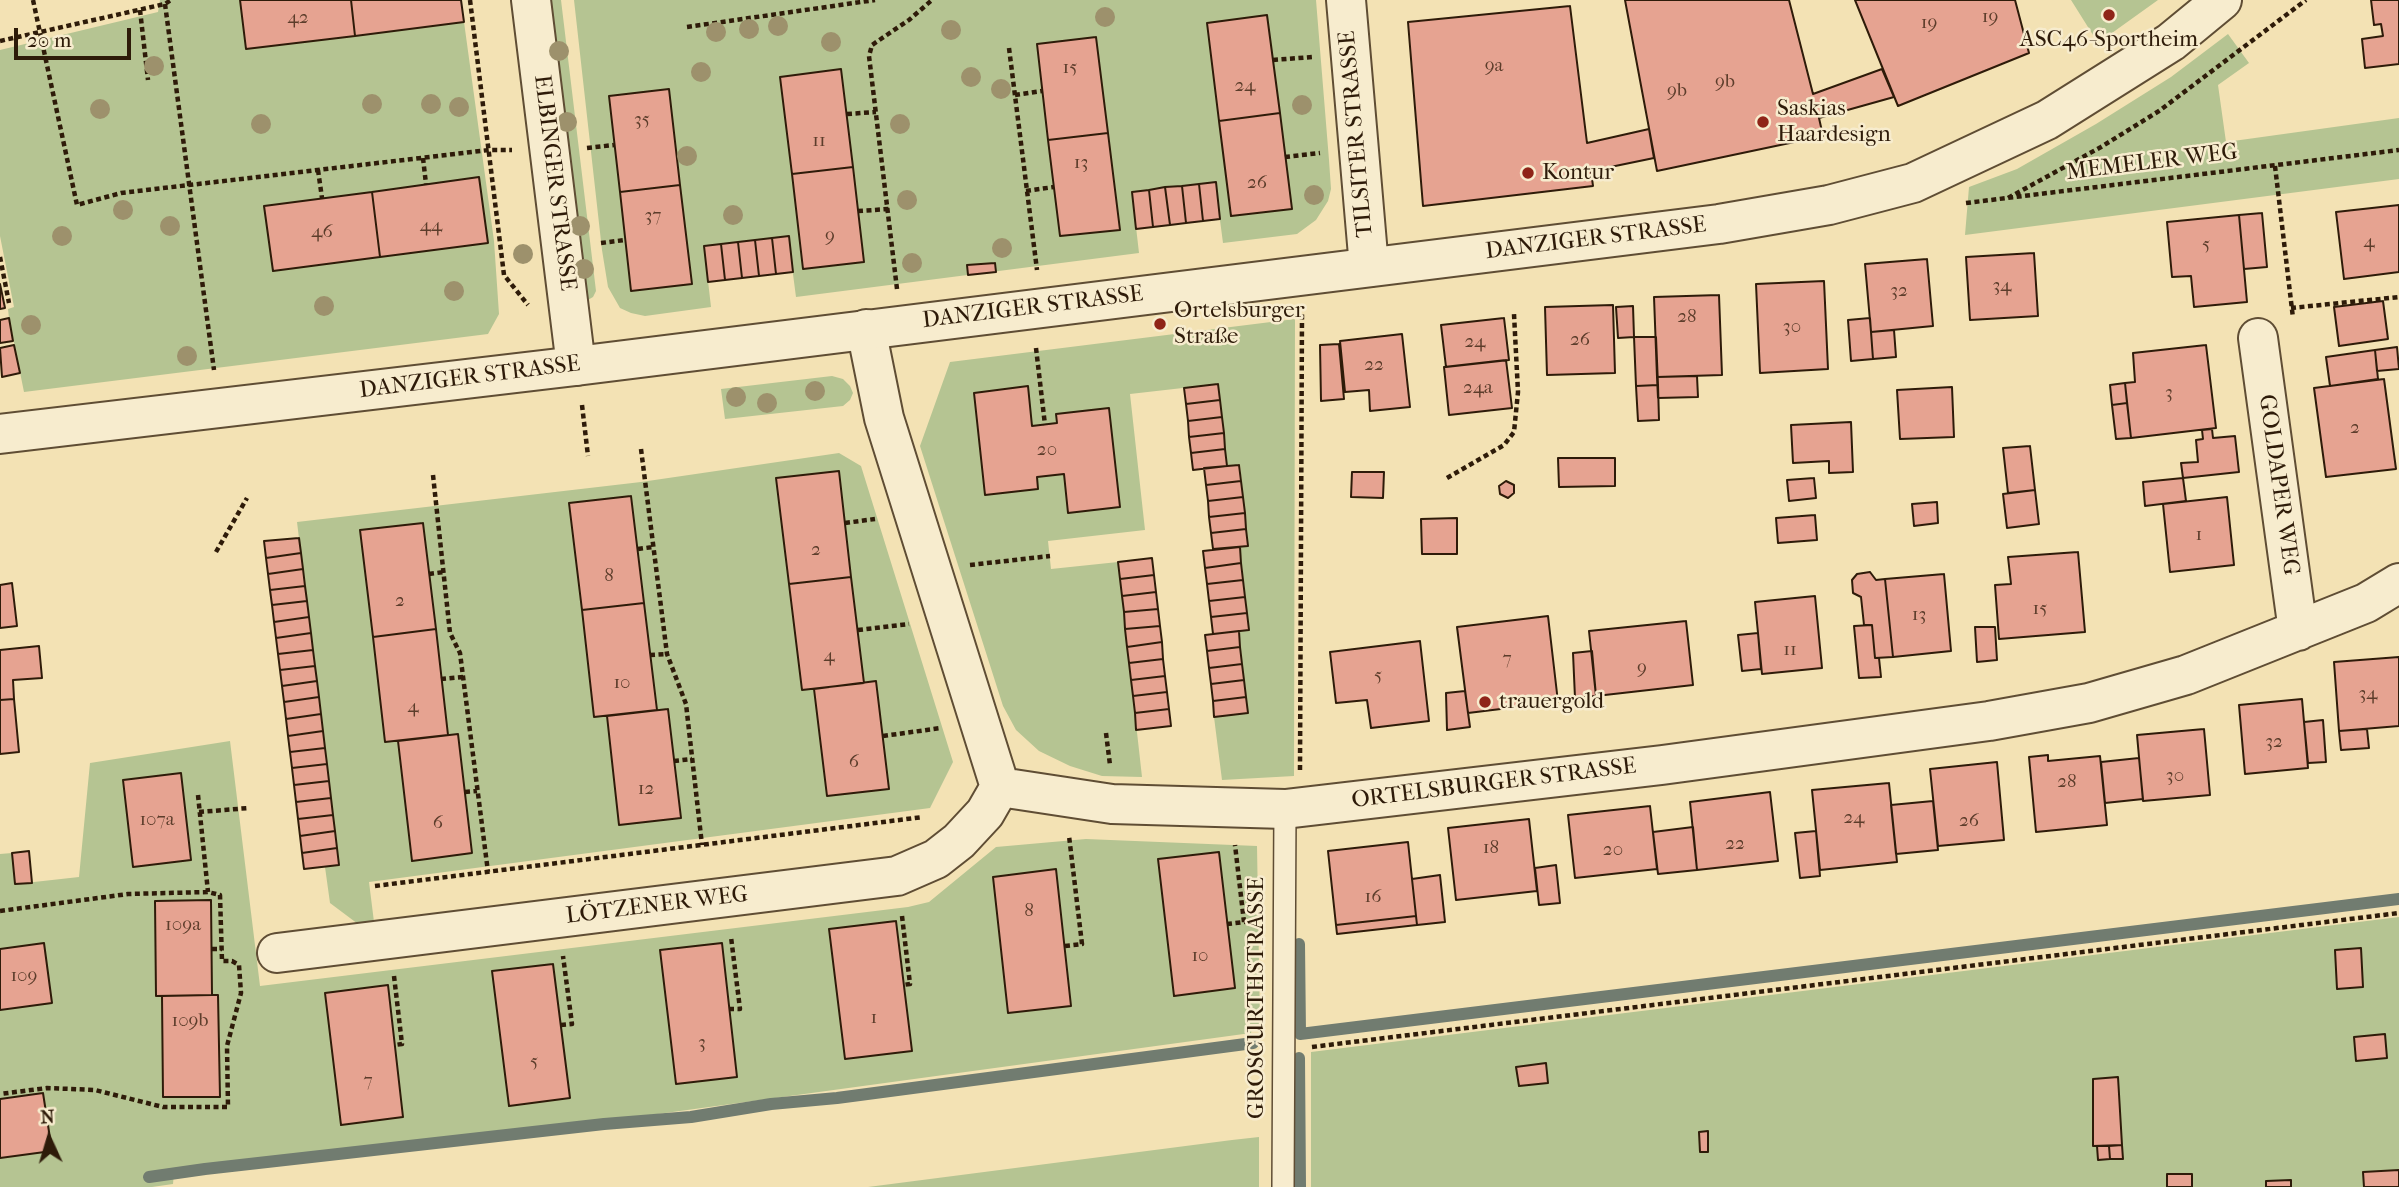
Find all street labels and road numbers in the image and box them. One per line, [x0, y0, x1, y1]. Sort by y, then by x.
street label: TILSITER STRASSE [1334, 30, 1380, 238]
street label: ELBINGER STRASSE [527, 73, 581, 293]
street label: MEMELER WEG [2065, 139, 2239, 187]
street label: DANZIGER STRASSE [1484, 212, 1708, 266]
street label: DANZIGER STRASSE [921, 281, 1145, 335]
street label: DANZIGER STRASSE [358, 351, 582, 405]
street label: GOLDAPER WEG [2252, 393, 2304, 577]
street label: ORTELSBURGER STRASSE [1350, 753, 1638, 815]
street label: GROSCURTHSTRASSE [1243, 877, 1271, 1119]
street label: LÖTZENER WEG [564, 881, 750, 931]

